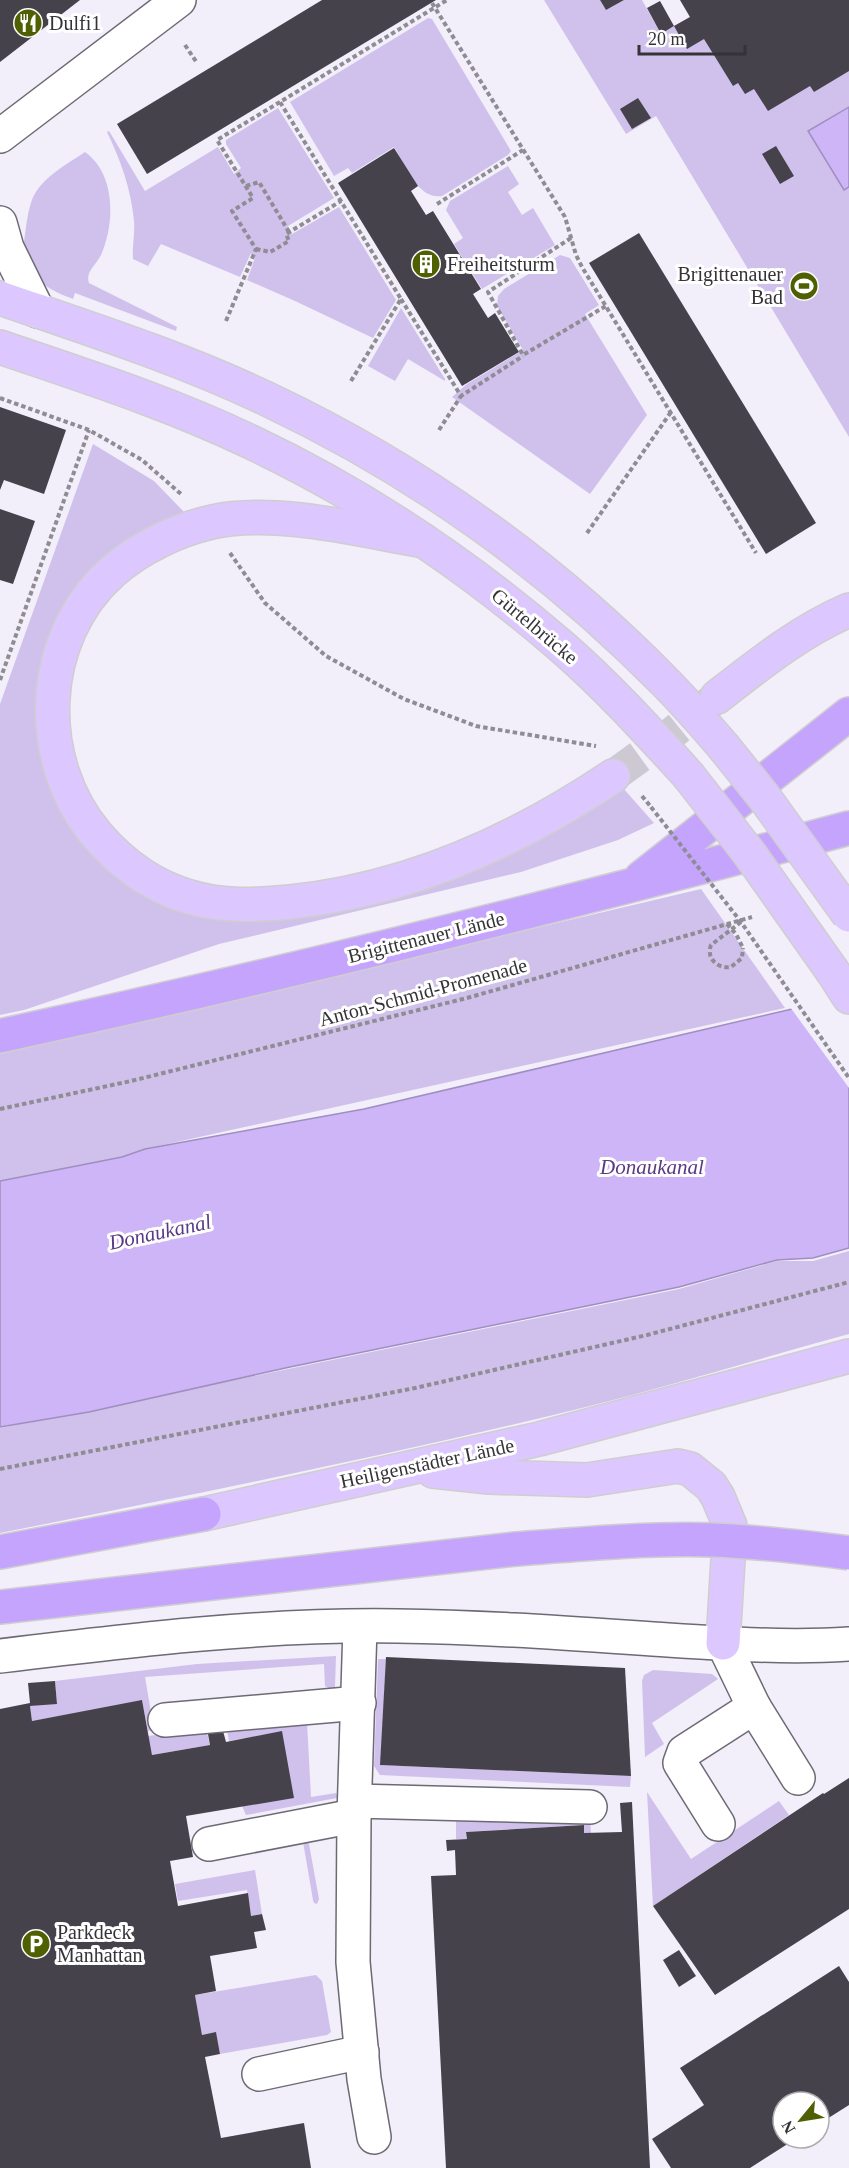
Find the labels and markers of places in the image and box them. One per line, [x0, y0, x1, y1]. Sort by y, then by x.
restaurant icon: Dulfi1 [12, 7, 44, 39]
place label: Dulfi1 [49, 12, 101, 34]
building icon: Freiheitsturm [410, 248, 442, 280]
place label: Freiheitsturm [447, 253, 555, 275]
place label: Brigittenauer Bad [677, 263, 783, 308]
sports icon: Brigittenauer Bad [788, 270, 820, 302]
place label: Parkdeck Manhattan [57, 1921, 143, 1966]
parking icon: Parkdeck Manhattan [20, 1928, 52, 1960]

